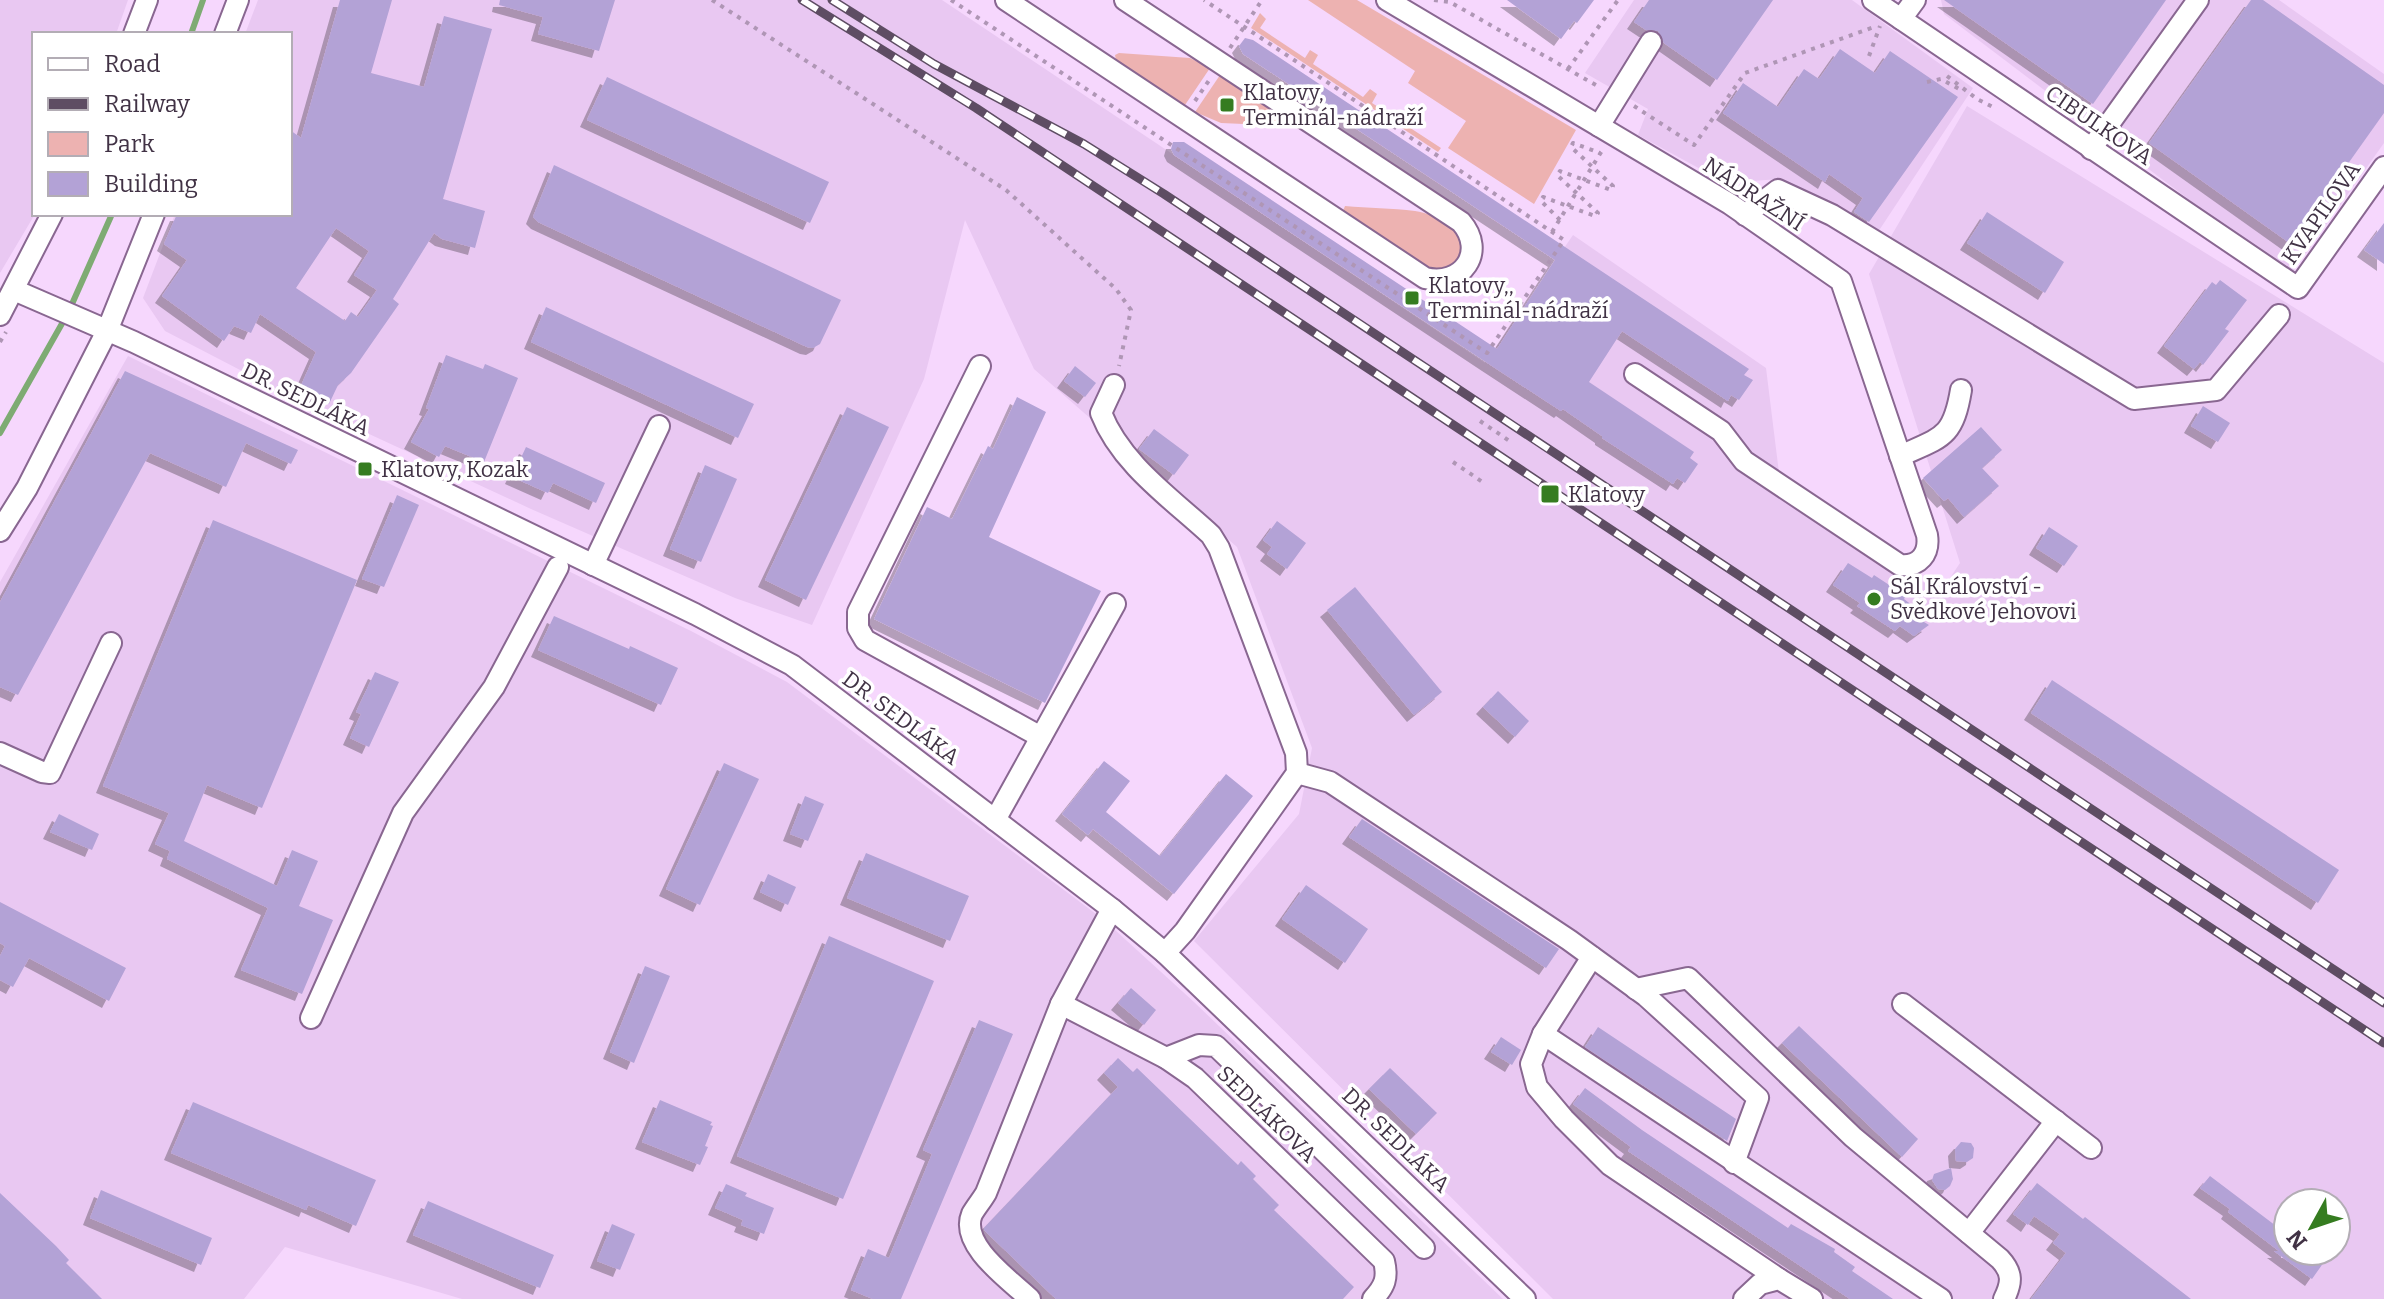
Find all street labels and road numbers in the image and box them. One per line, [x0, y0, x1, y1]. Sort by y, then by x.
street label: CIBULKOVA [2040, 79, 2158, 171]
street label: NÁDRAŽNÍ [1698, 151, 1810, 237]
street label: KVAPILOVA [2276, 156, 2366, 270]
street label: DR. SEDLÁKA [237, 356, 375, 442]
street label: DR. SEDLÁKA [837, 665, 965, 771]
street label: SEDLÁKOVA [1212, 1060, 1323, 1168]
street label: DR. SEDLÁKA [1336, 1082, 1456, 1198]

